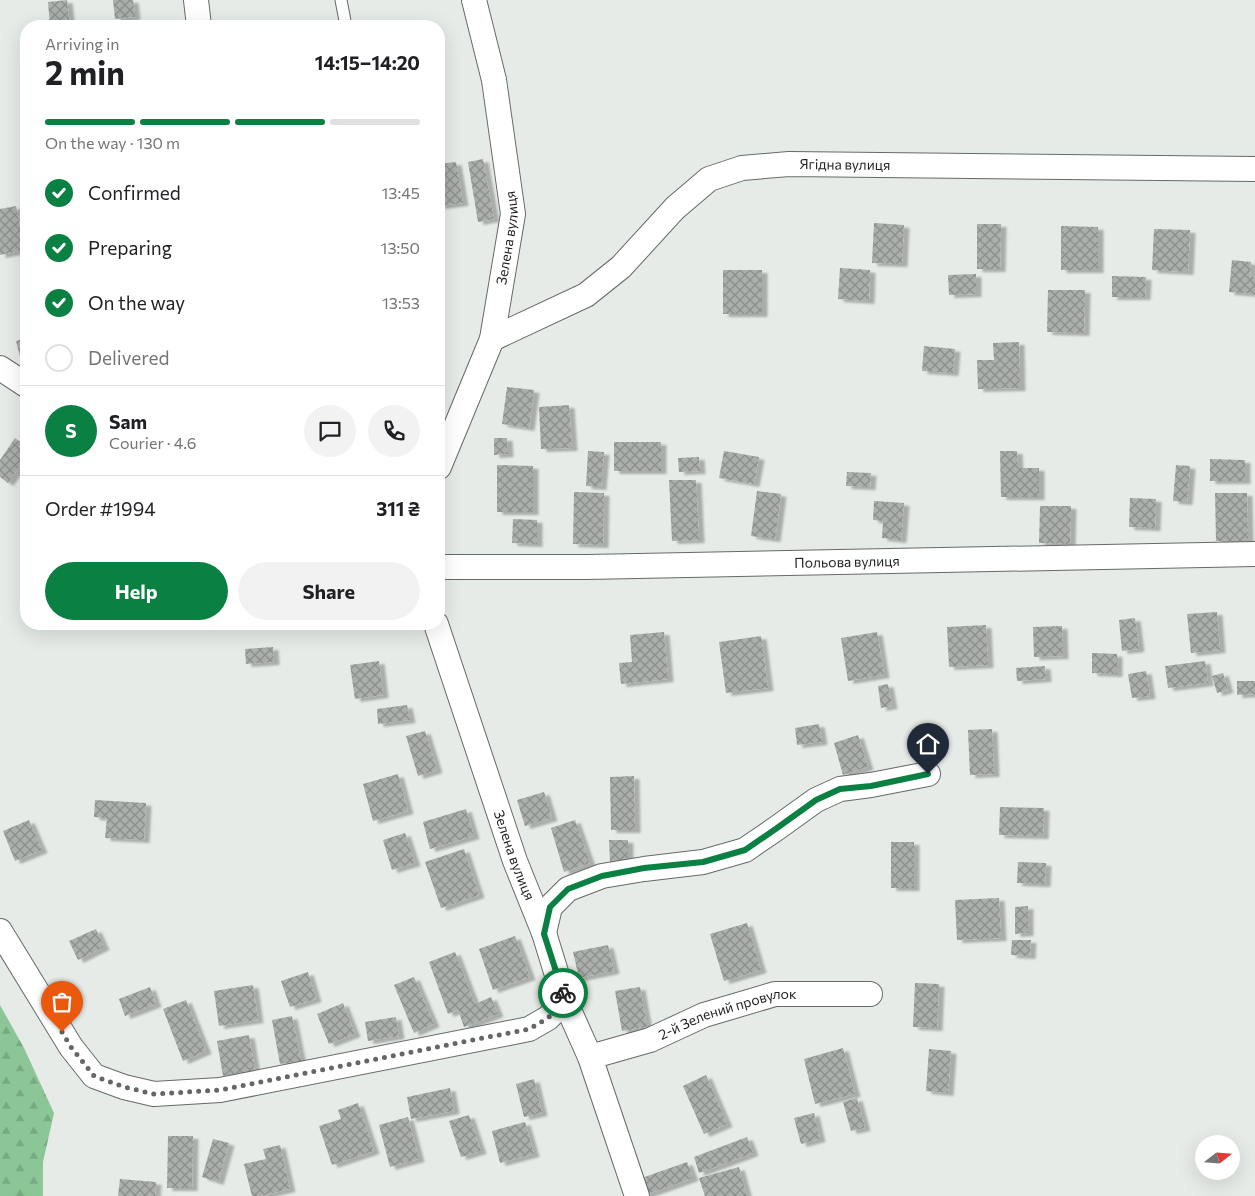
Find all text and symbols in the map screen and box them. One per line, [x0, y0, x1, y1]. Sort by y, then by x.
text: Arriving in [45, 34, 119, 53]
text: 14:15–14:20 [315, 51, 420, 74]
text: 2 min [45, 52, 125, 92]
text: On the way · 130 m [45, 133, 180, 152]
street label: Ягідна вулиця [799, 155, 890, 173]
icon: check [45, 179, 73, 207]
text: Confirmed [88, 181, 181, 204]
text: 13:45 [381, 183, 420, 202]
street label: Зелена вулиця [492, 190, 521, 286]
icon: check [45, 234, 73, 262]
text: Preparing [88, 236, 172, 259]
text: 13:50 [381, 238, 420, 257]
icon: check [45, 289, 73, 317]
text: On the way [88, 291, 185, 314]
text: 13:53 [382, 293, 420, 312]
text: Delivered [88, 346, 169, 369]
button: chat [304, 405, 356, 457]
button: phone [368, 405, 420, 457]
text: Sam [109, 410, 147, 433]
text: S [65, 419, 77, 442]
text: Courier · 4.6 [109, 433, 196, 452]
text: Order #1994 [45, 497, 156, 520]
text: 311 ₴ [376, 497, 420, 520]
street label: Польова вулиця [794, 552, 900, 571]
button: Help [45, 562, 228, 620]
button: Share [238, 562, 420, 620]
pin [907, 723, 949, 774]
icon: home [914, 730, 942, 758]
street label: Зелена вулиця [491, 808, 539, 902]
courier [538, 968, 588, 1018]
icon: bike [549, 979, 577, 1007]
pin [41, 981, 83, 1032]
street label: 2-й Зелений провулок [656, 985, 797, 1043]
icon: bag [48, 988, 76, 1016]
north arrow [1195, 1135, 1240, 1180]
map controls [1195, 1135, 1240, 1180]

